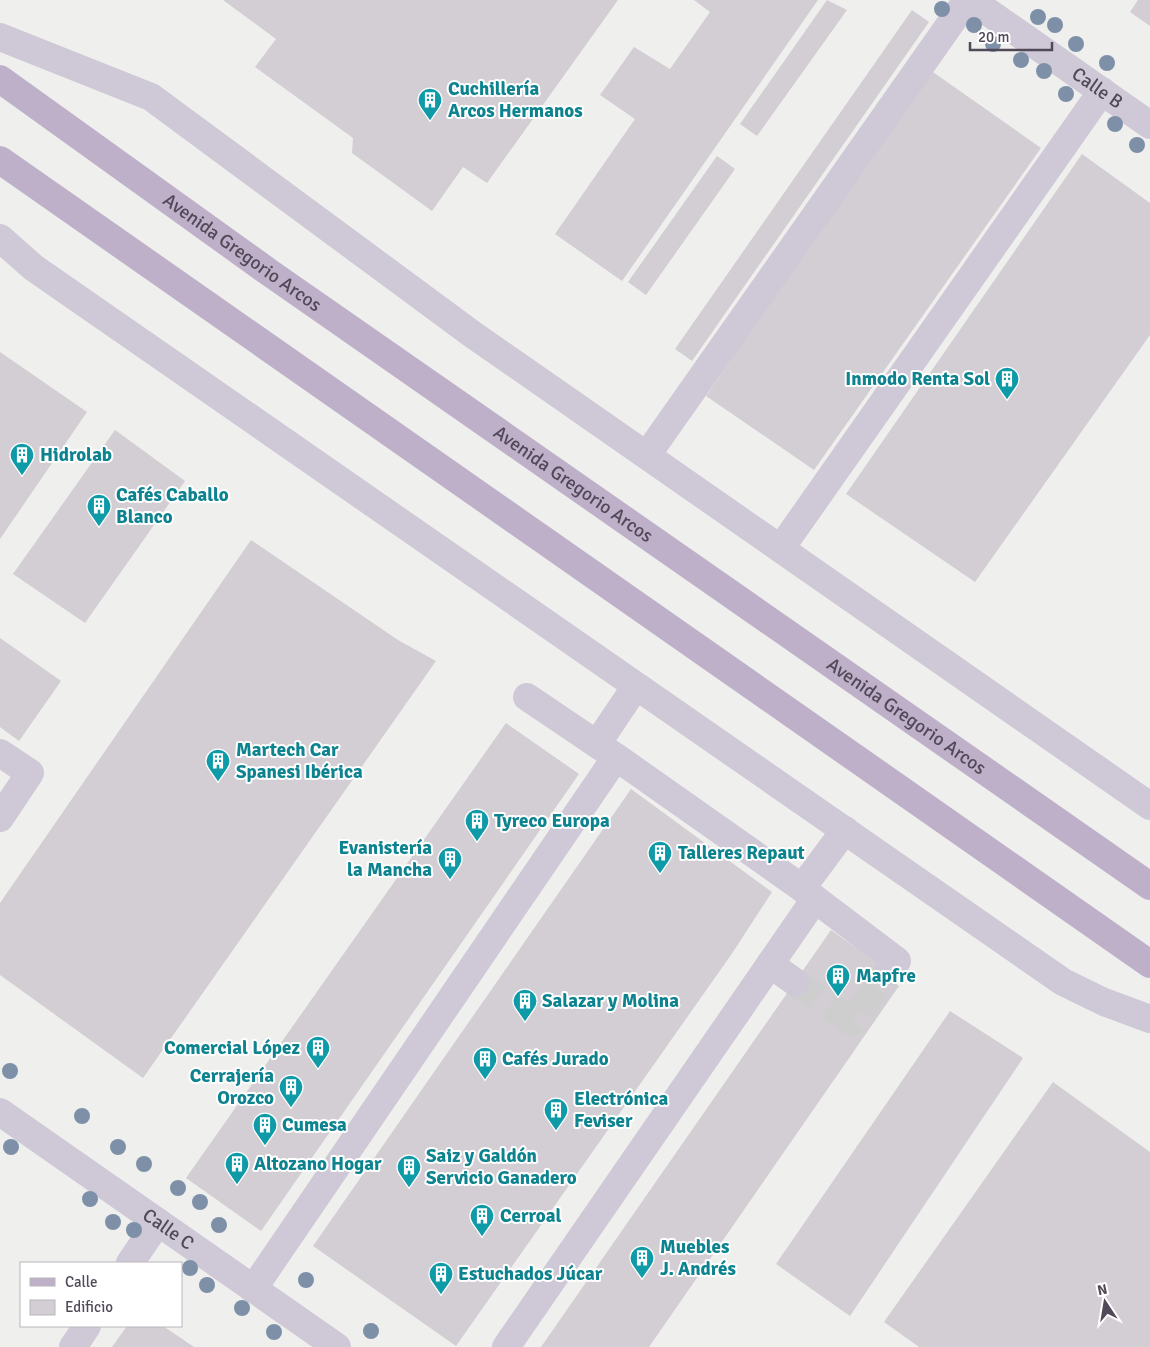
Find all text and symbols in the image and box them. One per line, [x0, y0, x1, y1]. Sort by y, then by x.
scale bar [970, 20, 1052, 52]
text: 20 m [978, 28, 1009, 46]
street label: Calle B [1067, 62, 1127, 114]
place label: Cuchillería Arcos Hermanos [448, 77, 583, 123]
building icon: Cuchillería Arcos Hermanos [417, 87, 443, 121]
street label: Avenida Gregorio Arcos [158, 188, 326, 317]
building icon: Inmodo Renta Sol [994, 366, 1020, 400]
place label: Inmodo Renta Sol [845, 367, 990, 391]
street label: Avenida Gregorio Arcos [489, 420, 658, 548]
building icon: Hidrolab [9, 442, 35, 476]
place label: Hidrolab [40, 443, 112, 467]
place label: Cafés Caballo Blanco [116, 483, 229, 529]
building icon: Cafés Caballo Blanco [86, 493, 112, 527]
street label: Avenida Gregorio Arcos [822, 652, 991, 780]
place label: Martech Car Spanesi Ibérica [236, 738, 363, 784]
building icon: Martech Car Spanesi Ibérica [205, 748, 231, 782]
building icon: Tyreco Europa [464, 808, 490, 842]
place label: Tyreco Europa [494, 809, 610, 833]
place label: Evanistería la Mancha [338, 836, 432, 882]
building icon: Talleres Repaut [647, 840, 673, 874]
place label: Talleres Repaut [678, 841, 805, 865]
building icon: Evanistería la Mancha [437, 846, 463, 880]
building icon: Mapfre [825, 963, 851, 997]
place label: Mapfre [856, 964, 916, 988]
building icon: Salazar y Molina [512, 988, 538, 1022]
place label: Salazar y Molina [542, 989, 679, 1013]
building icon: Comercial López [305, 1035, 331, 1069]
place label: Comercial López [164, 1036, 300, 1060]
building icon: Cafés Jurado [472, 1046, 498, 1080]
place label: Cafés Jurado [502, 1047, 609, 1071]
place label: Cerrajería Orozco [190, 1064, 274, 1110]
building icon: Cerrajería Orozco [278, 1074, 304, 1108]
place label: Electrónica Feviser [574, 1087, 668, 1133]
building icon: Electrónica Feviser [543, 1097, 569, 1131]
building icon: Cumesa [252, 1112, 278, 1146]
place label: Cumesa [282, 1113, 347, 1137]
place label: Saiz y Galdón Servicio Ganadero [426, 1144, 577, 1190]
building icon: Altozano Hogar [224, 1151, 250, 1185]
place label: Altozano Hogar [254, 1152, 382, 1176]
building icon: Saiz y Galdón Servicio Ganadero [396, 1154, 422, 1188]
street label: Calle C [138, 1203, 198, 1255]
building icon: Cerroal [469, 1203, 495, 1237]
place label: Cerroal [500, 1204, 561, 1228]
place label: Muebles J. Andrés [660, 1235, 736, 1281]
building icon: Muebles J. Andrés [629, 1245, 655, 1279]
building icon: Estuchados Júcar [428, 1261, 454, 1295]
legend [20, 1262, 182, 1327]
place label: Estuchados Júcar [458, 1262, 603, 1286]
text: Calle [65, 1273, 98, 1291]
north arrow [1080, 1277, 1130, 1327]
text: N [1096, 1280, 1109, 1299]
text: Edificio [65, 1298, 113, 1316]

